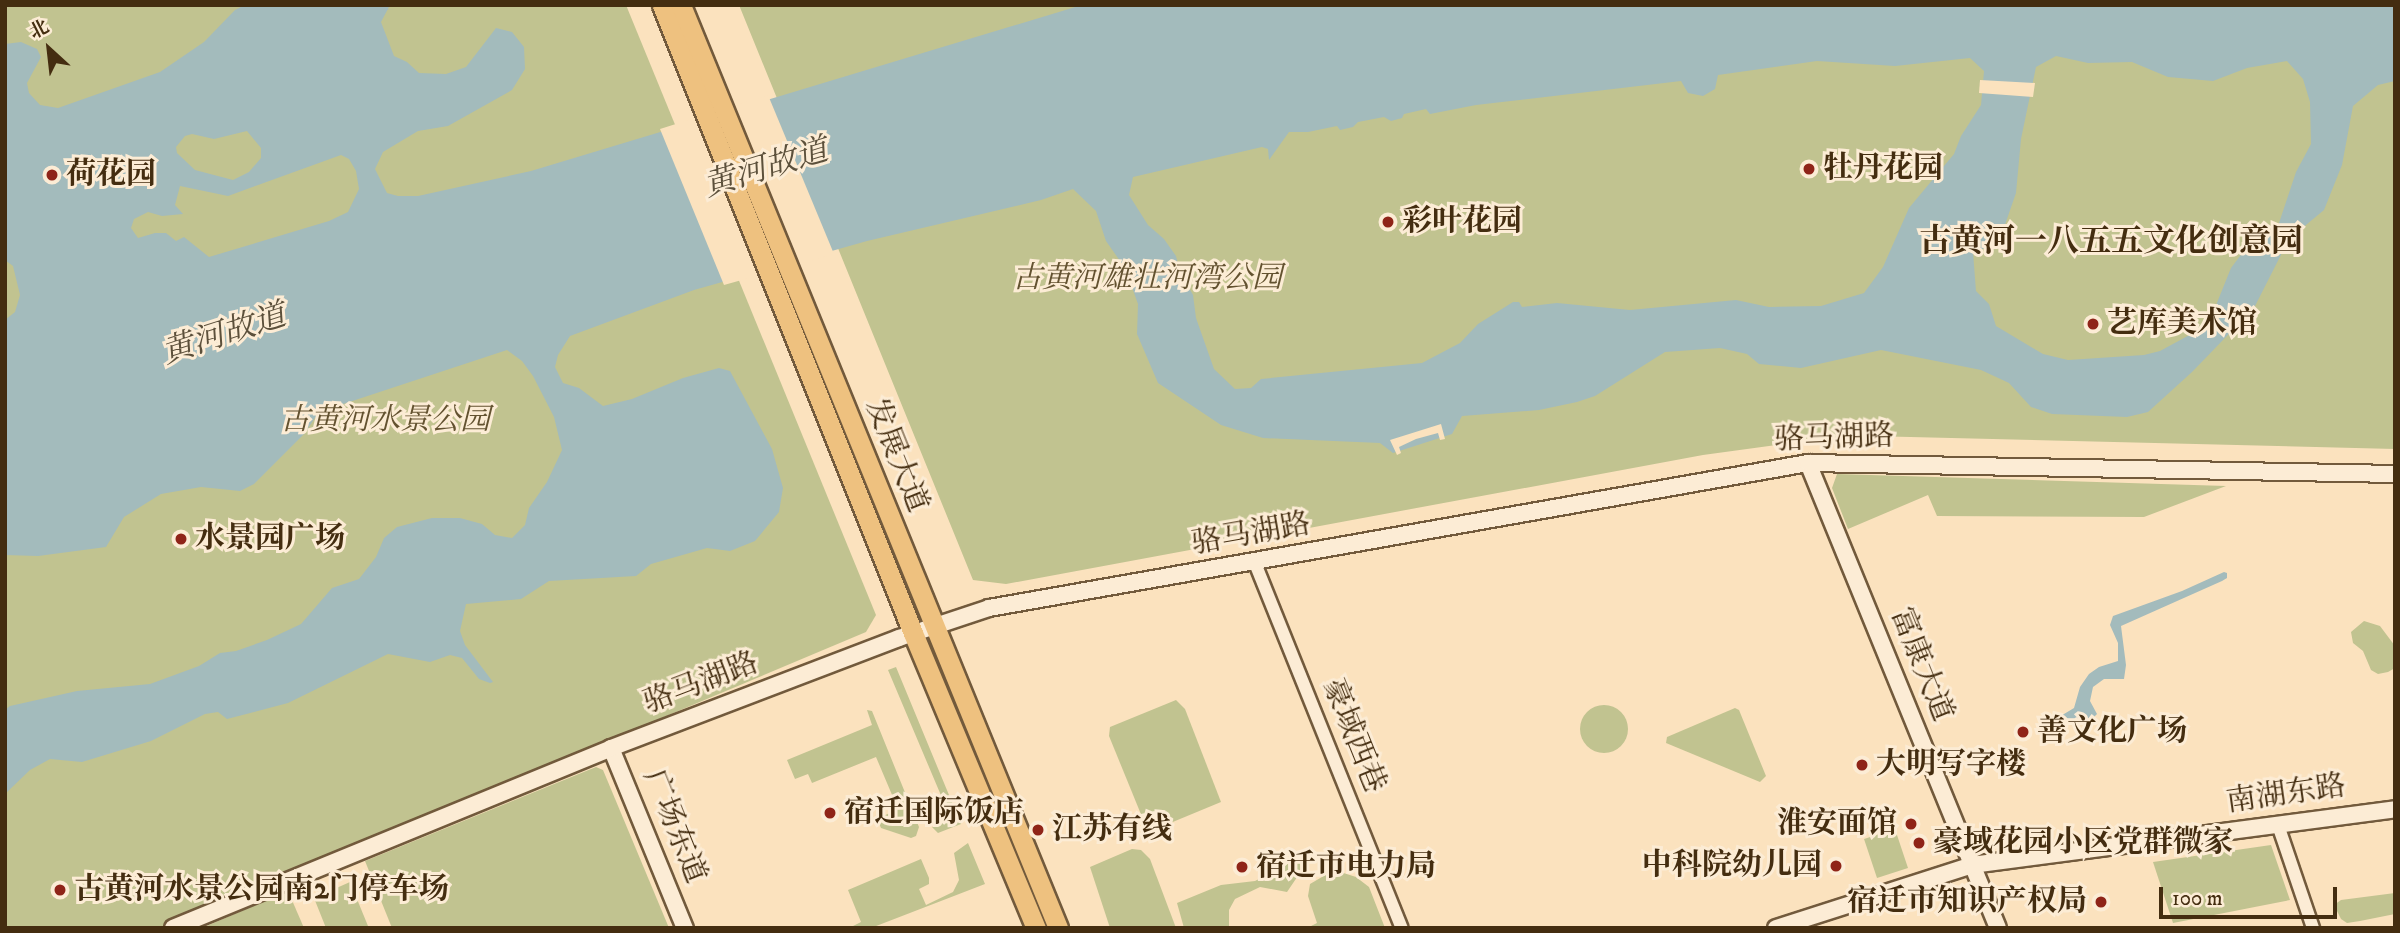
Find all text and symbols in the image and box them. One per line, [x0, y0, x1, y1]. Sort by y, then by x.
north arrow [14, 14, 84, 84]
text: 北 [26, 15, 53, 44]
water label: 黄河故道 [699, 132, 833, 206]
place label: 牡丹花园 [1823, 151, 1943, 187]
place label: 荷花园 [66, 157, 156, 193]
marker: 牡丹花园 [1801, 161, 1817, 177]
marker: 荷花园 [44, 167, 60, 183]
place label: 彩叶花园 [1402, 204, 1522, 240]
marker: 彩叶花园 [1380, 214, 1396, 230]
district label: 古黄河一八五五文化创意园 [1919, 223, 2303, 261]
park label: 古黄河雄壮河湾公园 [1012, 261, 1282, 297]
water label: 黄河故道 [157, 297, 291, 373]
place label: 艺库美术馆 [2107, 306, 2257, 342]
marker: 艺库美术馆 [2085, 316, 2101, 332]
street label: 发展大道 [857, 394, 935, 518]
park label: 古黄河水景公园 [280, 403, 490, 439]
street label: 骆马湖路 [1773, 419, 1895, 459]
street label: 骆马湖路 [1189, 507, 1313, 563]
place label: 水景园广场 [195, 521, 345, 557]
marker: 水景园广场 [173, 531, 189, 547]
street label: 富康大道 [1882, 603, 1960, 727]
street label: 骆马湖路 [639, 646, 763, 722]
street label: 豪域西巷 [1314, 674, 1392, 798]
place label: 善文化广场 [2037, 714, 2187, 750]
marker: 善文化广场 [2015, 724, 2031, 740]
place label: 大明写字楼 [1876, 747, 2026, 783]
marker: 大明写字楼 [1854, 757, 1870, 773]
street label: 广场东道 [635, 765, 713, 889]
street label: 南湖东路 [2224, 769, 2348, 821]
place label: 宿迁国际饭店 [844, 795, 1024, 831]
marker: 宿迁国际饭店 [822, 805, 838, 821]
place label: 淮安面馆 [1777, 806, 1897, 842]
place label: 江苏有线 [1052, 812, 1172, 848]
marker: 淮安面馆 [1903, 816, 1919, 832]
marker: 江苏有线 [1030, 822, 1046, 838]
place label: 豪域花园小区党群微家 [1933, 825, 2233, 861]
marker: 豪域花园小区党群微家 [1911, 835, 1927, 851]
place label: 中科院幼儿园 [1642, 848, 1822, 884]
place label: 宿迁市电力局 [1256, 849, 1436, 885]
marker: 中科院幼儿园 [1828, 858, 1844, 874]
marker: 宿迁市电力局 [1234, 859, 1250, 875]
place label: 古黄河水景公园南2门停车场 [74, 872, 449, 908]
scale bar [2162, 874, 2340, 918]
marker: 古黄河水景公园南2门停车场 [52, 882, 68, 898]
place label: 宿迁市知识产权局 [1847, 884, 2087, 920]
text: 100 m [2172, 886, 2223, 912]
marker: 宿迁市知识产权局 [2093, 894, 2109, 910]

